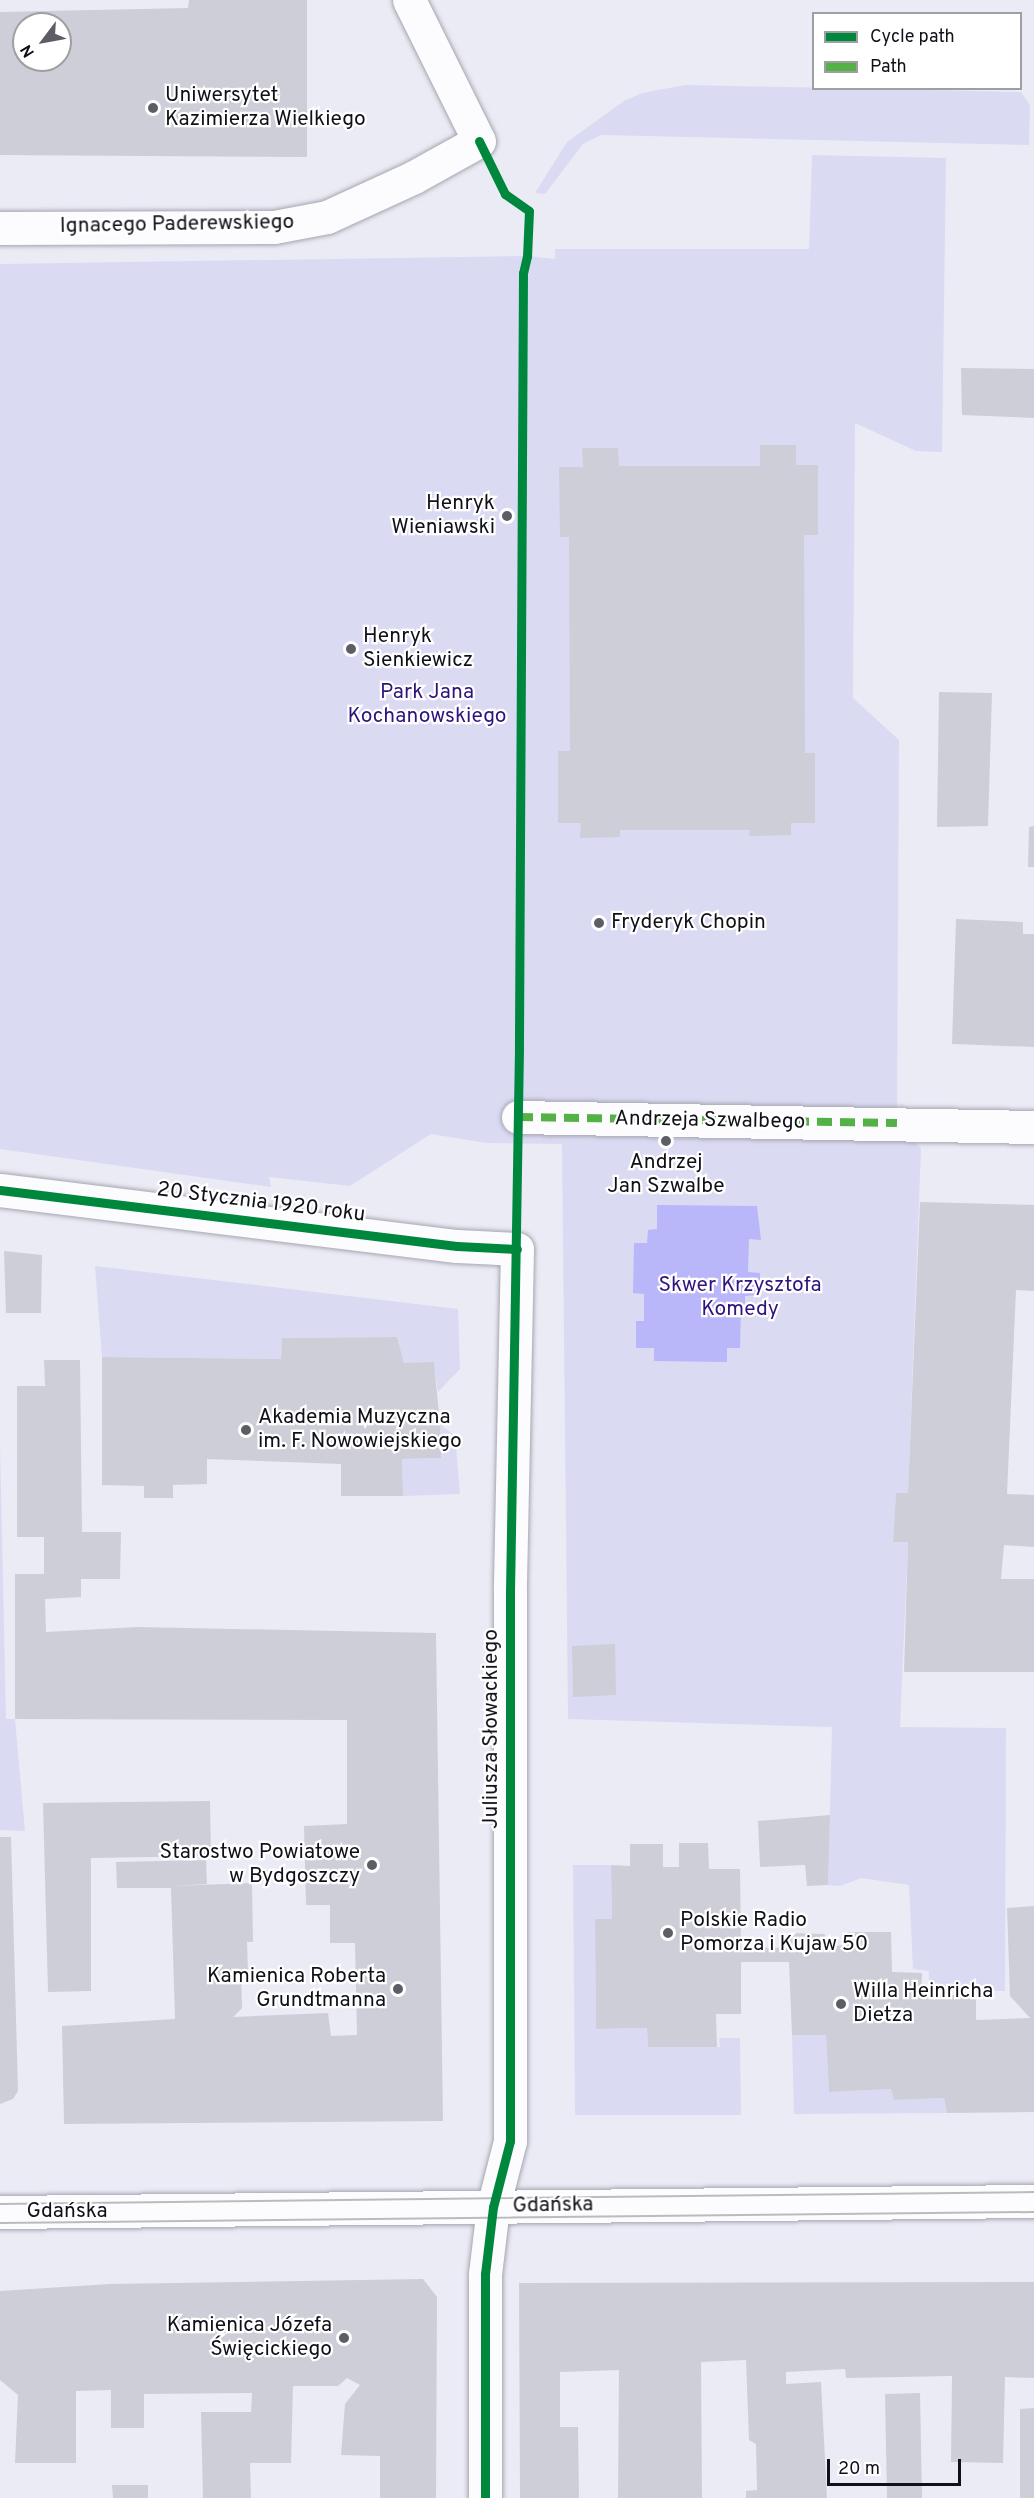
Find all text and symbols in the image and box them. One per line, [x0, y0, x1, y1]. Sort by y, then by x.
north arrow [12, 12, 72, 72]
legend [812, 12, 1022, 90]
text: Cycle path [870, 26, 955, 49]
text: N [17, 40, 40, 61]
text: Path [870, 56, 907, 79]
place label: Uniwersytet Kazimierza Wielkiego [165, 83, 366, 133]
marker: Uniwersytet Kazimierza Wielkiego [146, 101, 160, 115]
street label: Ignacego Paderewskiego [60, 210, 294, 240]
place label: Henryk Wieniawski [391, 491, 495, 541]
marker: Henryk Wieniawski [500, 509, 514, 523]
place label: Henryk Sienkiewicz [363, 624, 473, 674]
marker: Henryk Sienkiewicz [344, 642, 358, 656]
park label: Park Jana Kochanowskiego [347, 680, 507, 730]
place label: Fryderyk Chopin [611, 910, 766, 936]
marker: Fryderyk Chopin [592, 916, 606, 930]
street label: Andrzeja Szwalbego [614, 1107, 806, 1135]
marker: Andrzej Jan Szwalbe [659, 1134, 673, 1148]
place label: Andrzej Jan Szwalbe [607, 1150, 725, 1200]
street label: 20 Stycznia 1920 roku [155, 1178, 367, 1228]
park label: Skwer Krzysztofa Komedy [658, 1273, 822, 1323]
place label: Akademia Muzyczna im. F. Nowowiejskiego [258, 1405, 462, 1455]
marker: Akademia Muzyczna im. F. Nowowiejskiego [239, 1423, 253, 1437]
street label: Juliusza Słowackiego [479, 1629, 505, 1829]
place label: Starostwo Powiatowe w Bydgoszczy [160, 1840, 360, 1890]
marker: Starostwo Powiatowe w Bydgoszczy [365, 1858, 379, 1872]
place label: Polskie Radio Pomorza i Kujaw 50 [680, 1908, 868, 1958]
marker: Polskie Radio Pomorza i Kujaw 50 [661, 1926, 675, 1940]
place label: Kamienica Roberta Grundtmanna [207, 1964, 386, 2014]
place label: Willa Heinricha Dietza [853, 1979, 993, 2029]
marker: Kamienica Roberta Grundtmanna [391, 1982, 405, 1996]
marker: Willa Heinricha Dietza [834, 1997, 848, 2011]
street label: Gdańska [512, 2193, 594, 2219]
street label: Gdańska [27, 2199, 107, 2225]
place label: Kamienica Józefa Święcickiego [167, 2313, 332, 2363]
marker: Kamienica Józefa Święcickiego [337, 2331, 351, 2345]
scale bar [830, 2447, 964, 2485]
text: 20 m [838, 2458, 880, 2481]

